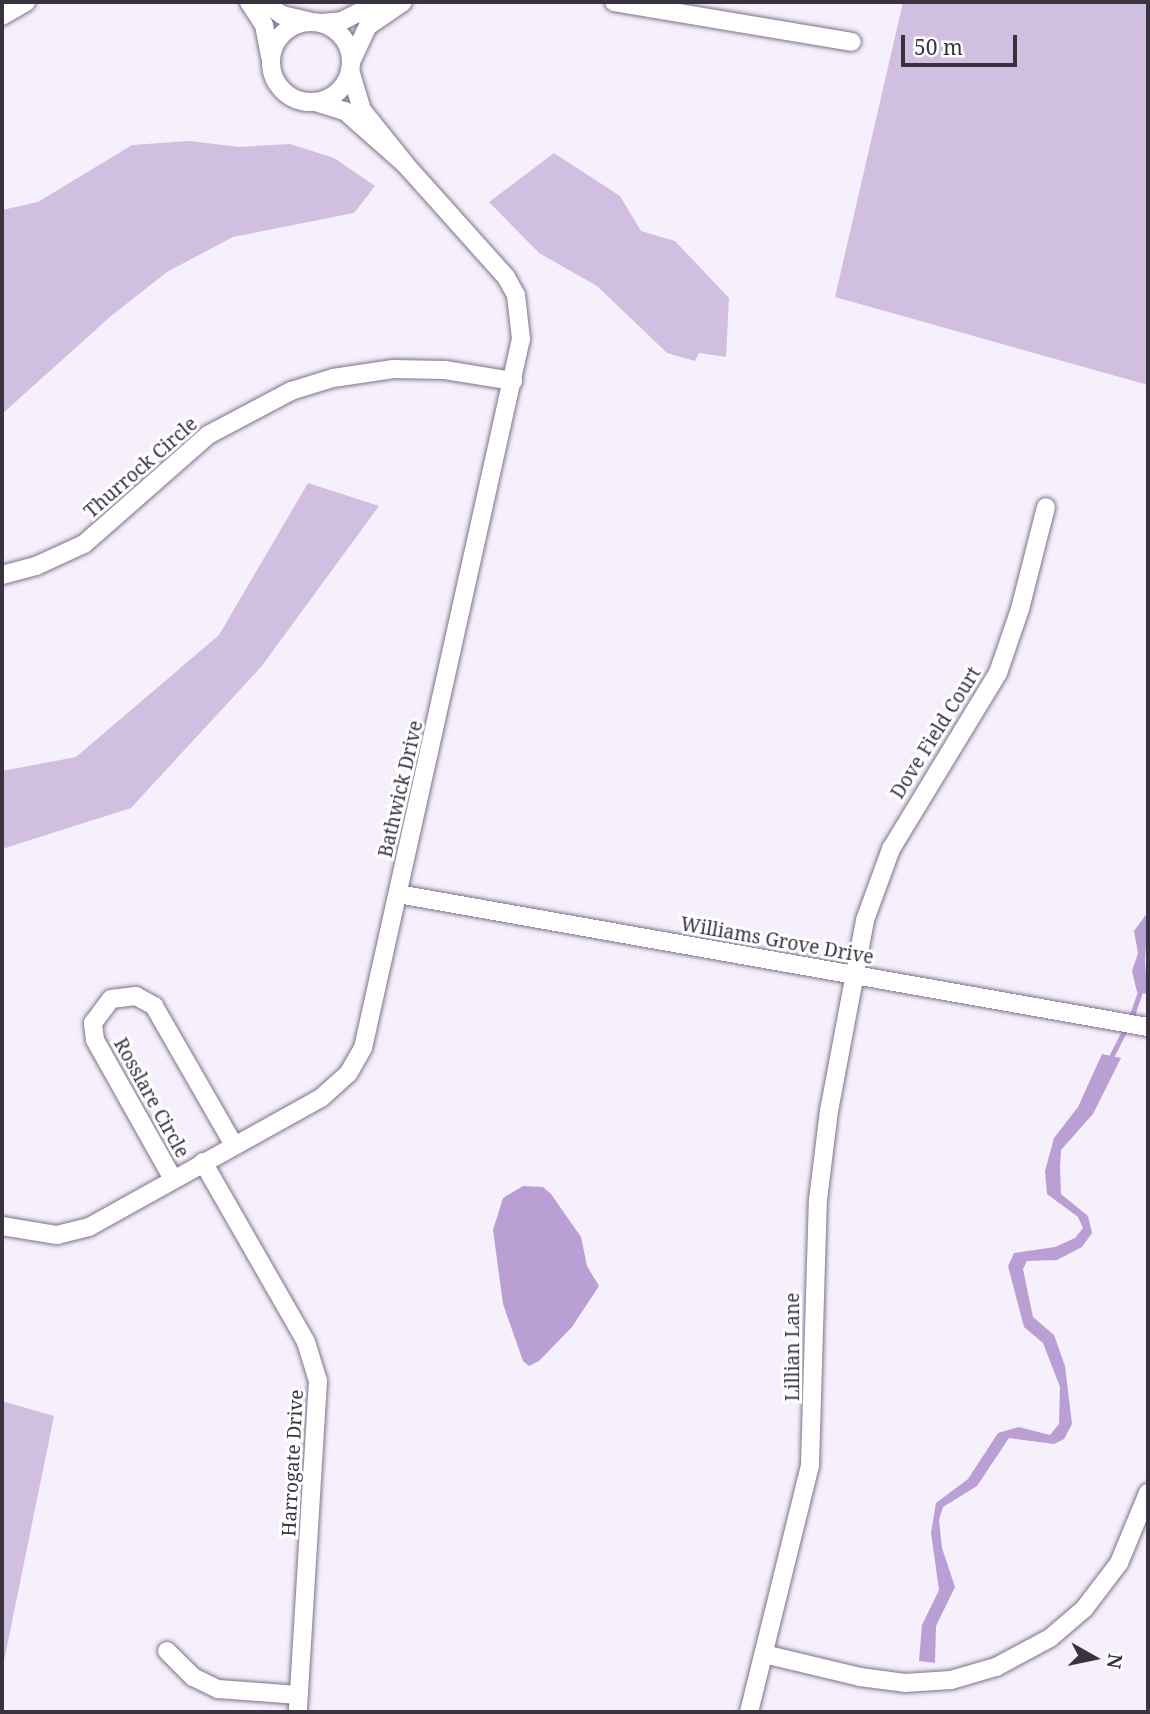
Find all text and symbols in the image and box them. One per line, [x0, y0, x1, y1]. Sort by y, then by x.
scale bar [905, 21, 1020, 65]
text: 50 m [914, 33, 963, 61]
street label: Thurrock Circle [80, 413, 202, 523]
street label: Dove Field Court [886, 663, 986, 803]
street label: Bathwick Drive [374, 718, 428, 860]
street label: Williams Grove Drive [679, 913, 875, 969]
street label: Rosslare Circle [109, 1034, 193, 1162]
street label: Lillian Lane [782, 1293, 804, 1401]
street label: Harrogate Drive [278, 1389, 308, 1537]
north arrow [1059, 1623, 1129, 1693]
text: N [1101, 1652, 1129, 1671]

